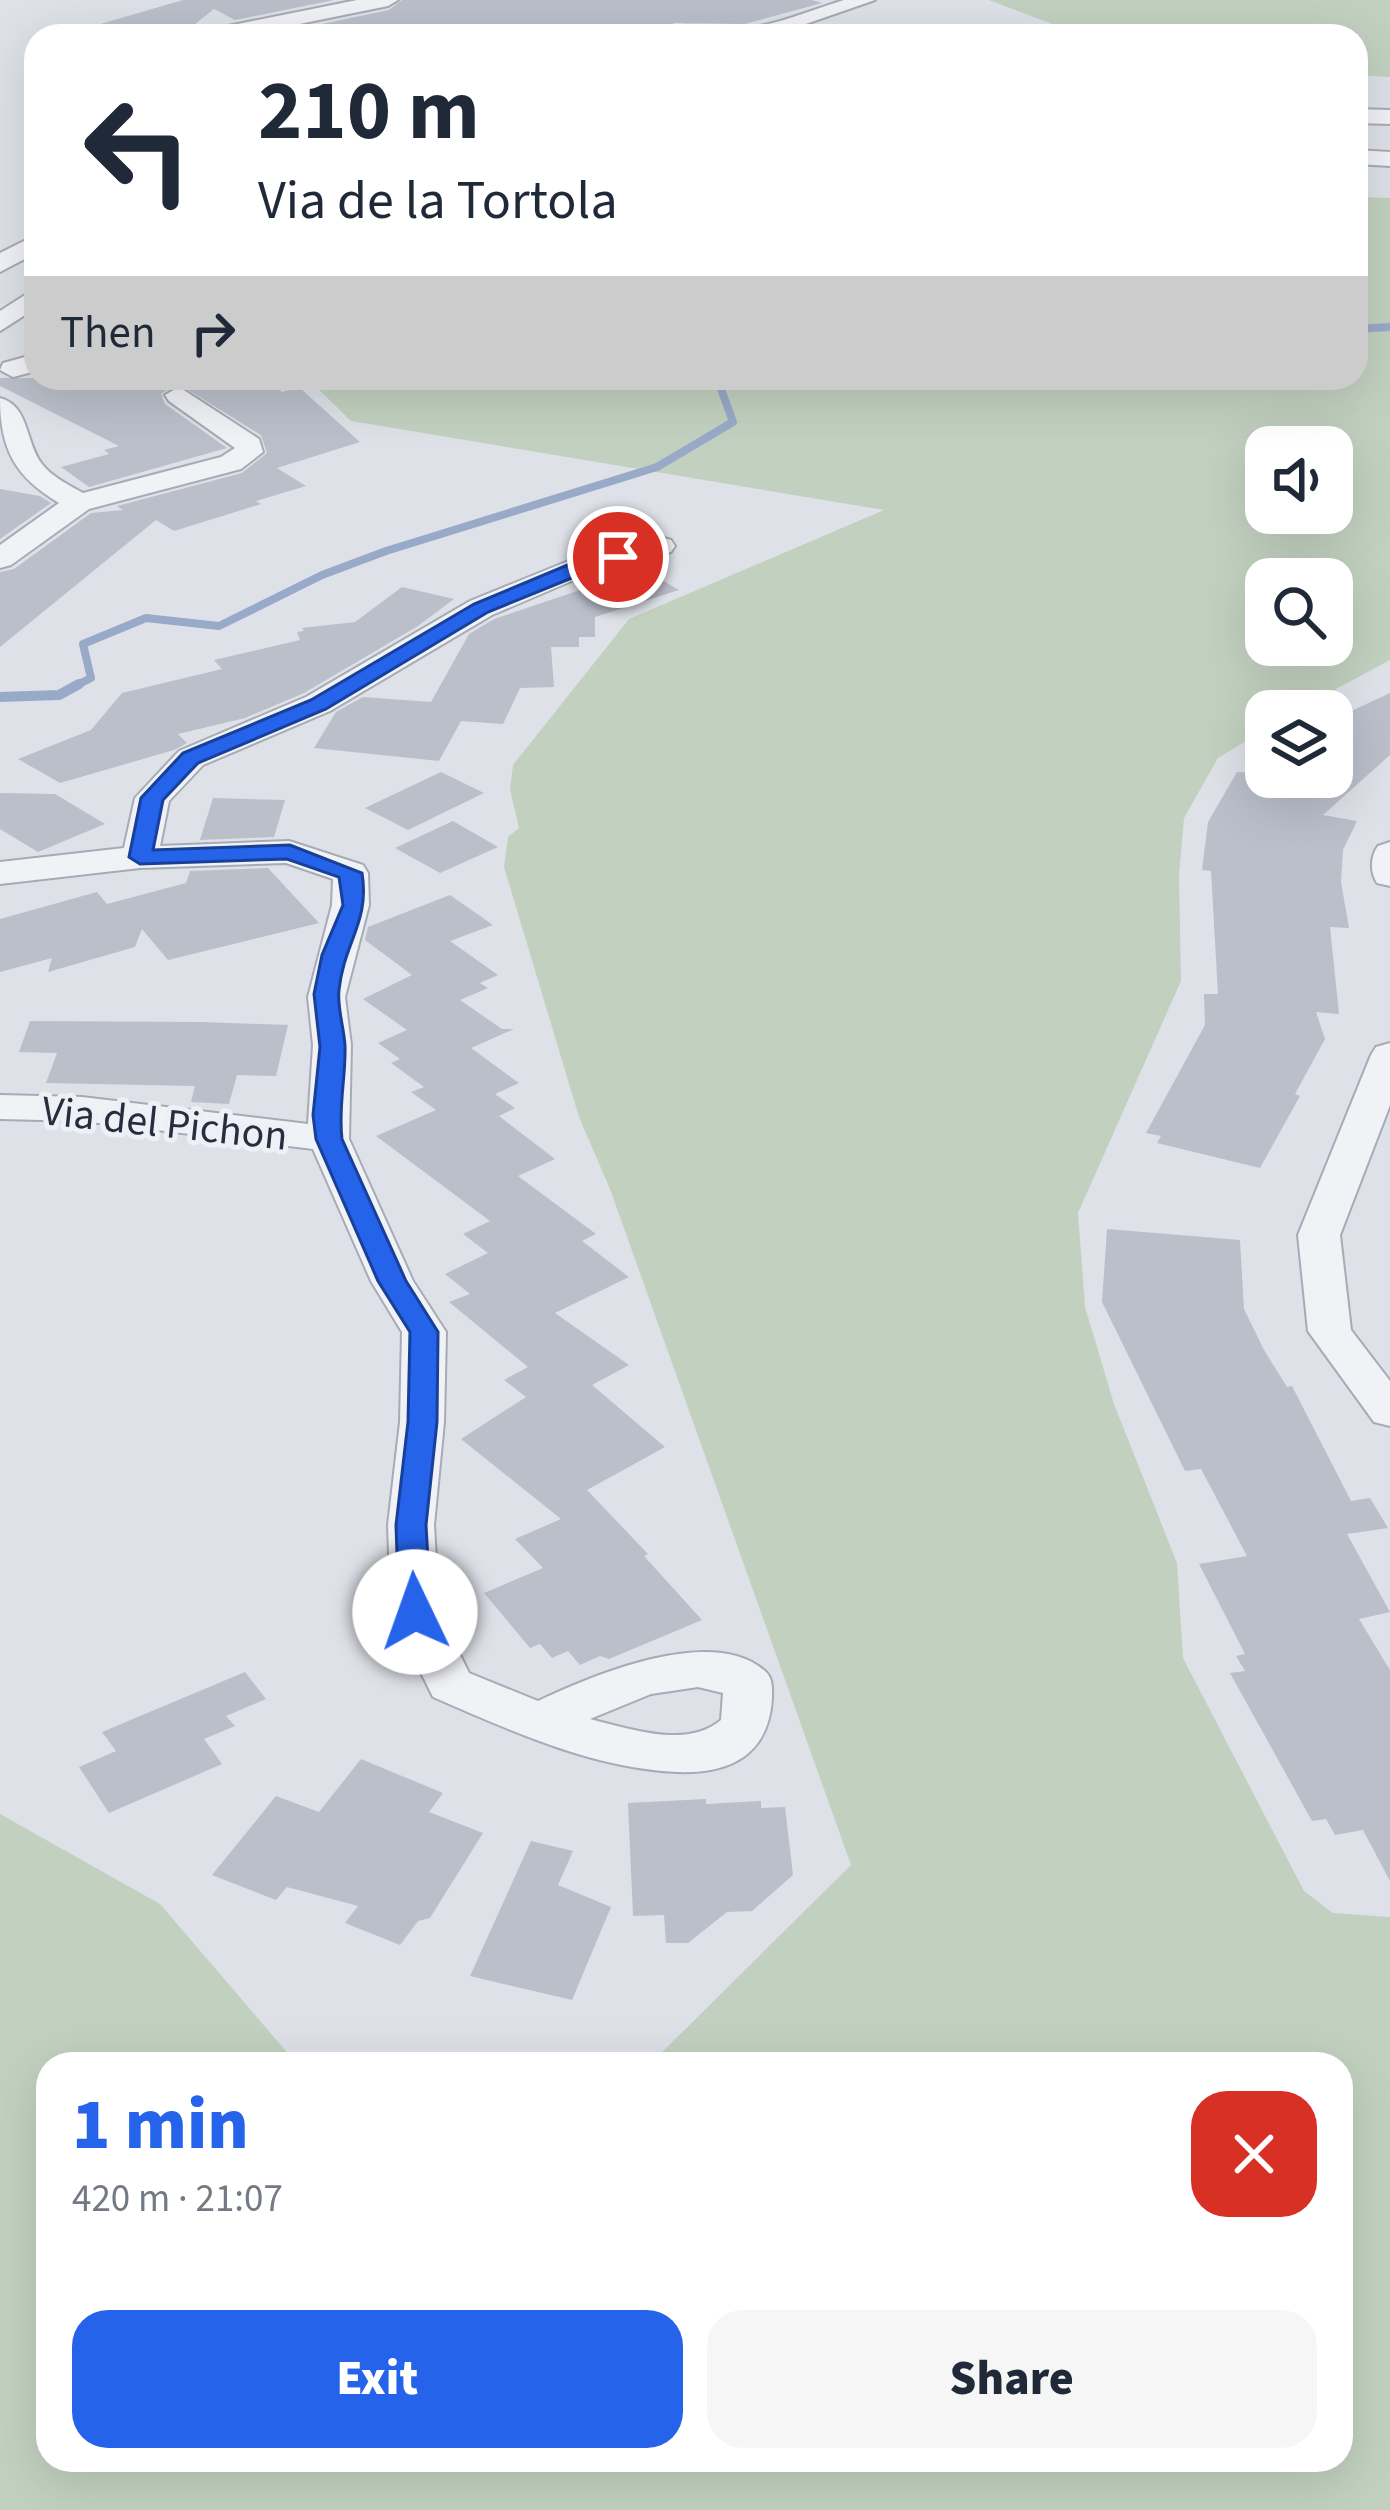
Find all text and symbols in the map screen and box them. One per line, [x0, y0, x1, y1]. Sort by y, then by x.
text: 210 m [258, 52, 480, 172]
icon: left [60, 72, 216, 228]
text: Via de la Tortola [258, 163, 618, 240]
icon: right [180, 300, 246, 366]
text: Then [60, 301, 156, 365]
map controls [1245, 426, 1353, 798]
button: sound [1245, 426, 1353, 534]
pin [567, 506, 669, 608]
icon: arrive [585, 524, 651, 590]
button: search [1245, 558, 1353, 666]
button: layers [1245, 690, 1353, 798]
street label: Via del Pichon [39, 1081, 291, 1167]
position arrow [352, 1549, 478, 1675]
text: 1 min [72, 2074, 249, 2177]
button: close [1191, 2091, 1317, 2217]
text: 420 m · 21:07 [72, 2171, 283, 2227]
button: Exit [72, 2310, 683, 2448]
button: Share [707, 2310, 1317, 2448]

